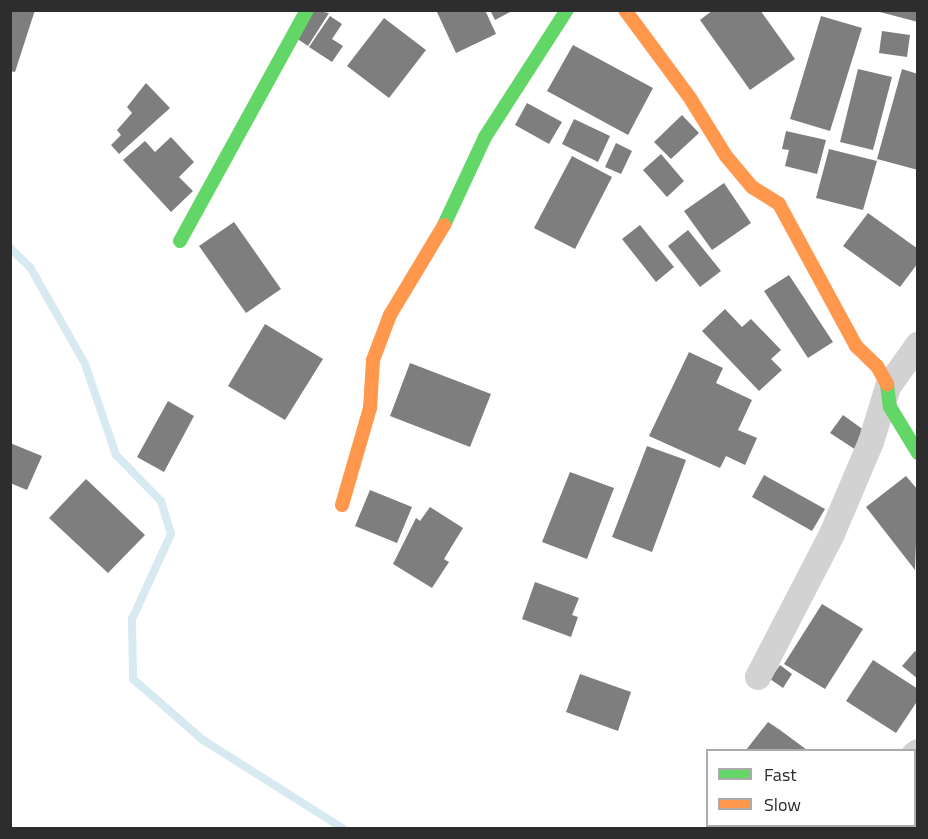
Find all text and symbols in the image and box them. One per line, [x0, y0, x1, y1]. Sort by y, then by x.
legend [706, 749, 916, 827]
text: Fast [764, 761, 797, 788]
text: Slow [764, 791, 801, 818]

